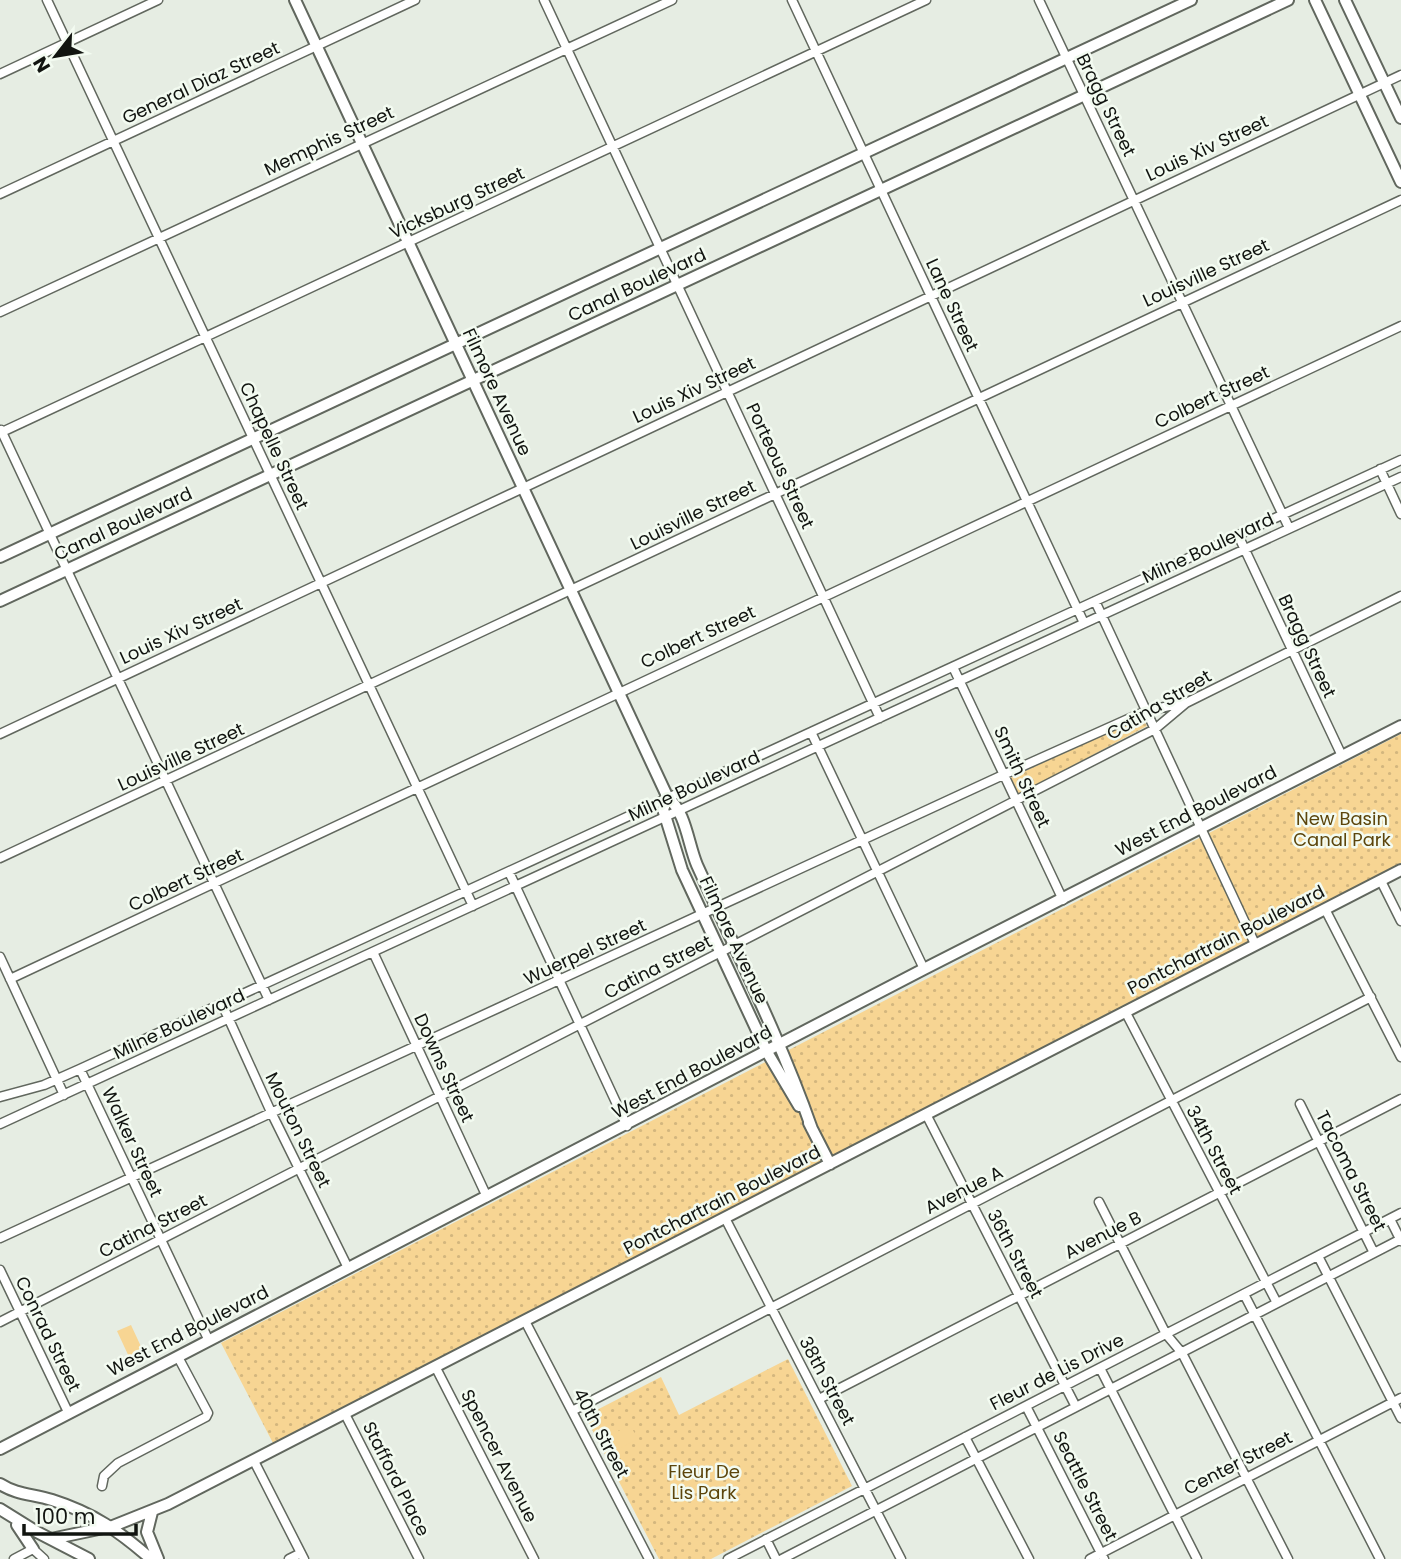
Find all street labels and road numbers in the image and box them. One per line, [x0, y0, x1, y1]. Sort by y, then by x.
street label: General Diaz Street [118, 35, 284, 130]
street label: Bragg Street [1071, 49, 1142, 160]
street label: Memphis Street [260, 100, 398, 182]
street label: Louis Xiv Street [1141, 108, 1272, 187]
street label: Vicksburg Street [385, 160, 528, 245]
street label: Louisville Street [1139, 232, 1273, 313]
street label: Canal Boulevard [564, 242, 710, 328]
street label: Lane Street [920, 254, 985, 355]
street label: Filmore Avenue [457, 324, 538, 460]
street label: Louis Xiv Street [628, 350, 759, 429]
street label: Colbert Street [1150, 359, 1273, 434]
street label: Chapelle Street [234, 378, 315, 514]
street label: Porteous Street [740, 399, 821, 533]
street label: Louisville Street [626, 473, 760, 556]
street label: Canal Boulevard [50, 481, 196, 567]
street label: Milne Boulevard [1138, 506, 1278, 589]
street label: Bragg Street [1273, 590, 1342, 702]
street label: Louis Xiv Street [115, 591, 246, 670]
street label: Colbert Street [636, 599, 759, 674]
street label: Catina Street [1102, 663, 1216, 746]
street label: Louisville Street [114, 716, 248, 797]
street label: Smith Street [988, 722, 1057, 832]
street label: Milne Boulevard [624, 744, 764, 827]
street label: West End Boulevard [1111, 759, 1281, 862]
street label: Colbert Street [124, 842, 247, 917]
street label: Filmore Avenue [694, 872, 775, 1008]
street label: Pontchartrain Boulevard [1123, 879, 1329, 1000]
street label: Wuerpel Street [520, 912, 650, 991]
street label: Catina Street [599, 929, 716, 1005]
street label: Milne Boulevard [109, 982, 249, 1065]
street label: Downs Street [408, 1009, 481, 1126]
street label: West End Boulevard [607, 1019, 776, 1124]
street label: Mouton Street [260, 1068, 337, 1192]
street label: Walker Street [96, 1083, 169, 1201]
street label: 34th Street [1181, 1101, 1248, 1199]
street label: Tacoma Street [1310, 1106, 1393, 1236]
street label: Pontchartrain Boulevard [619, 1139, 825, 1260]
street label: Avenue A [920, 1159, 1007, 1220]
street label: Catina Street [94, 1188, 211, 1264]
street label: Avenue B [1060, 1204, 1146, 1265]
street label: 36th Street [981, 1205, 1049, 1303]
street label: Conrad Street [10, 1272, 87, 1396]
street label: West End Boulevard [103, 1279, 273, 1382]
street label: Fleur de Lis Drive [985, 1327, 1128, 1416]
street label: 38th Street [794, 1332, 861, 1430]
street label: 40th Street [567, 1384, 636, 1482]
street label: Spencer Avenue [455, 1385, 544, 1527]
street label: Stafford Place [357, 1417, 436, 1540]
street label: Center Street [1179, 1425, 1296, 1501]
street label: Seattle Street [1047, 1427, 1124, 1545]

